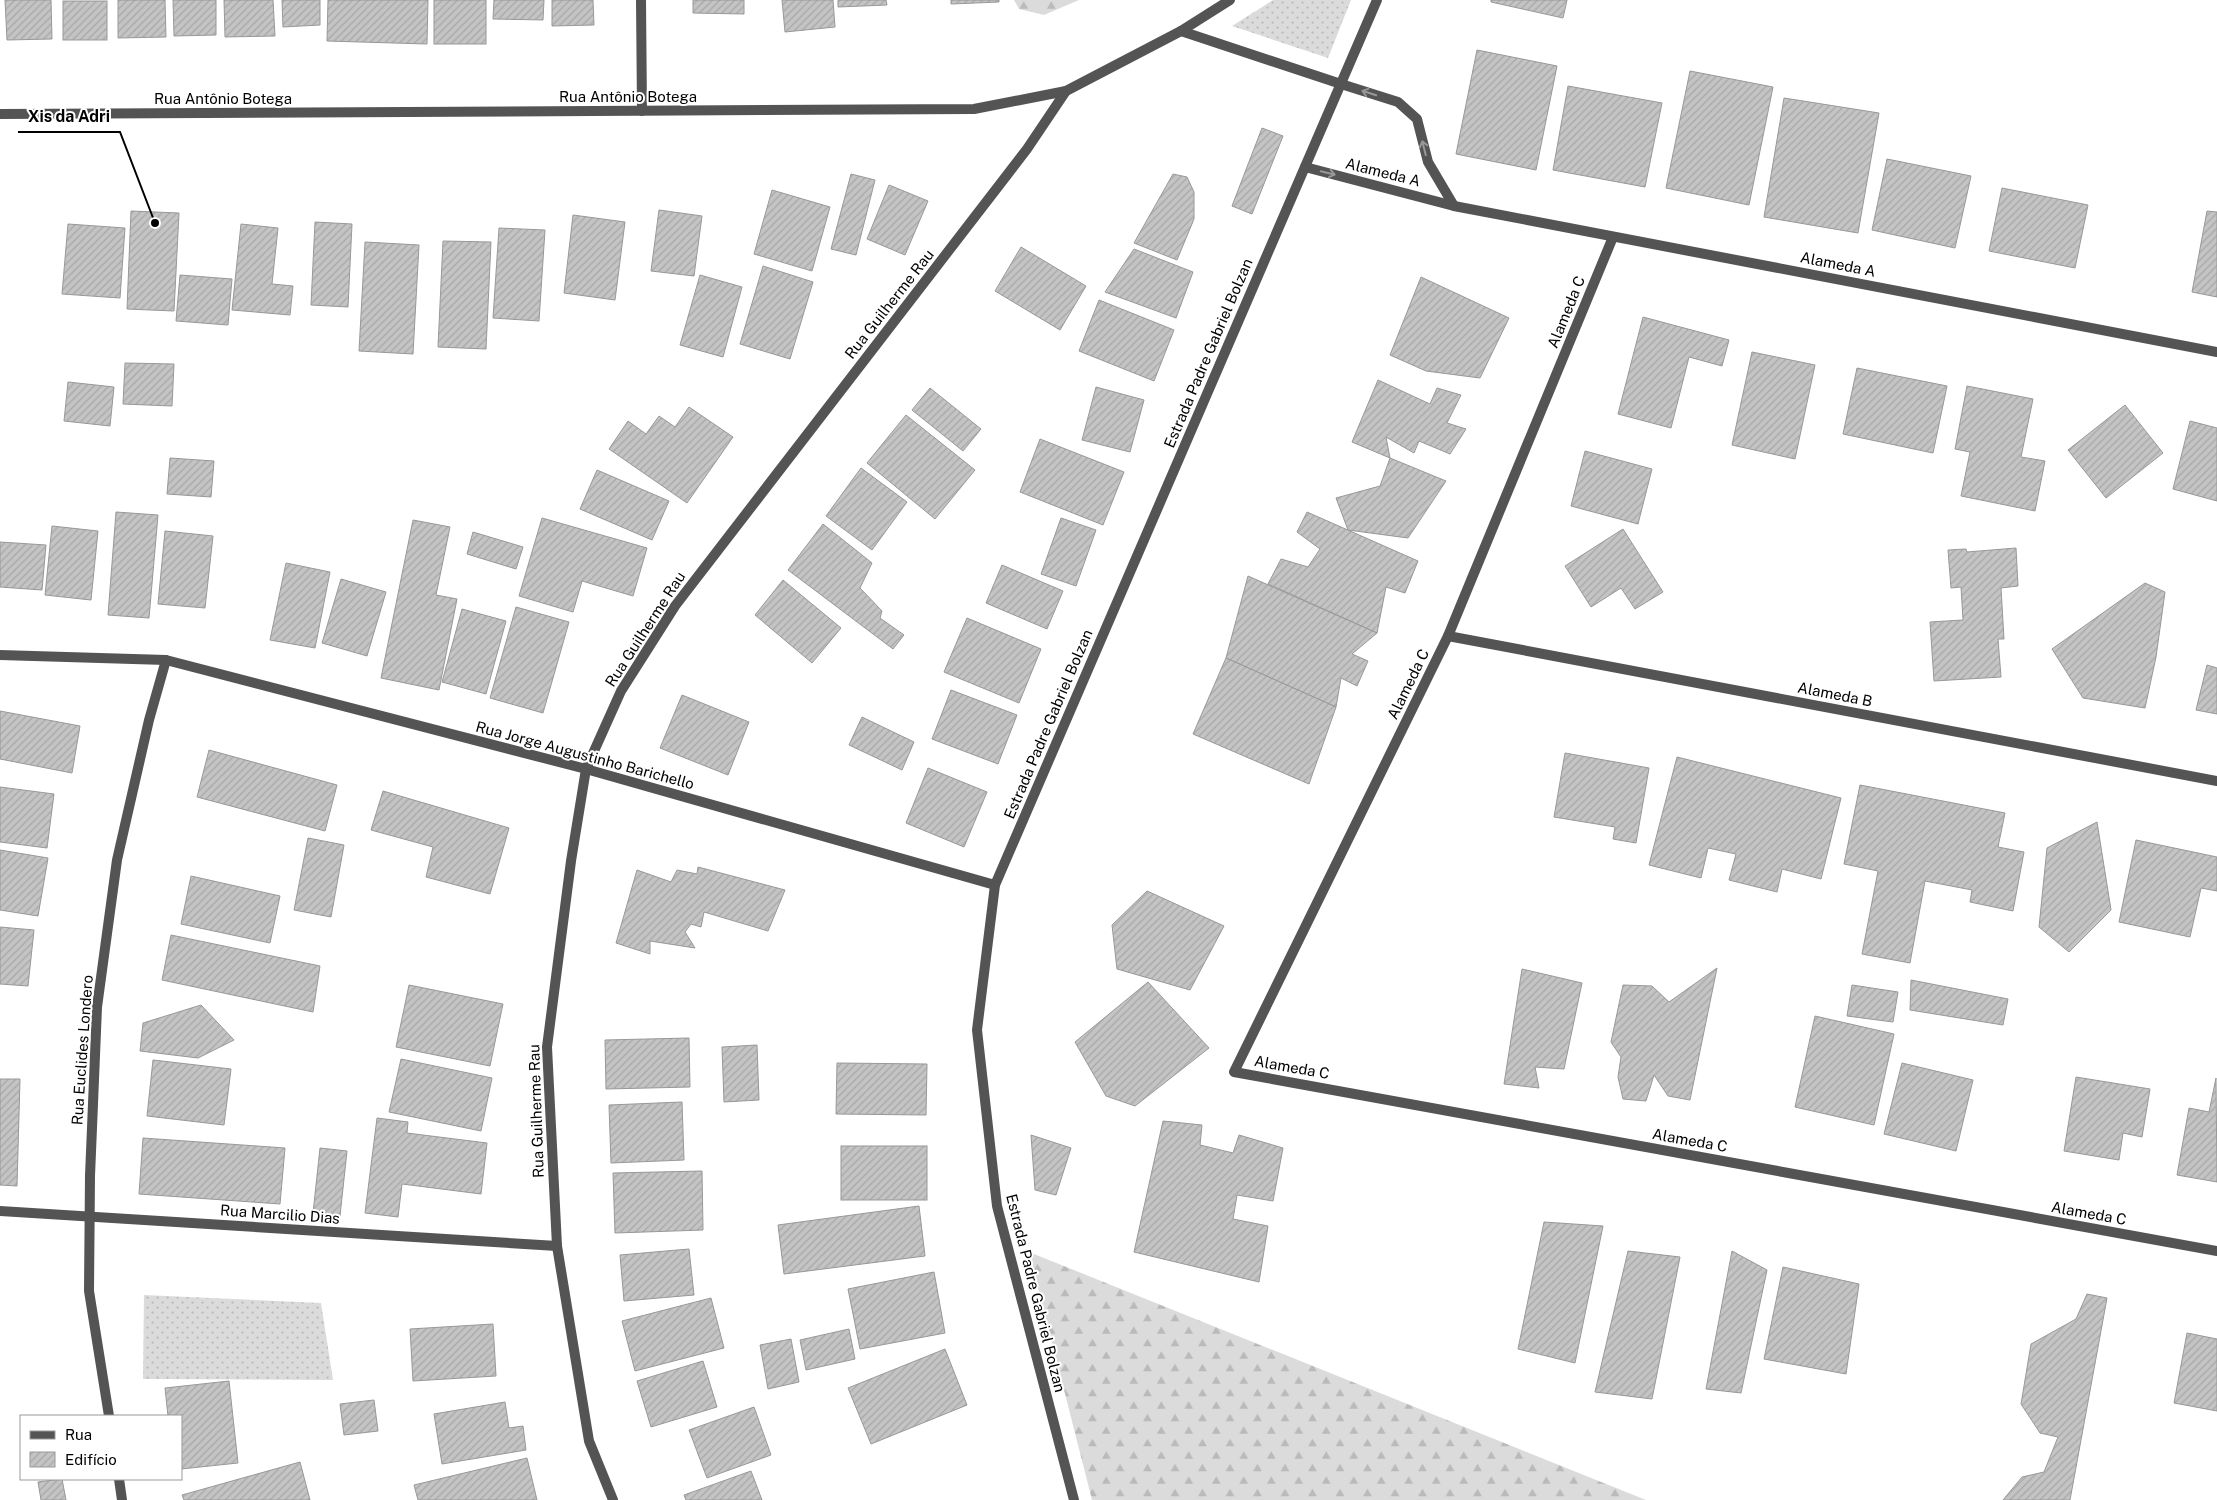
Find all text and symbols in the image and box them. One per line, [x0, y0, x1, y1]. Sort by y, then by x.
street label: Rua Antônio Botega [559, 88, 697, 105]
one-way arrow [1362, 88, 1378, 97]
street label: Rua Antônio Botega [154, 90, 292, 107]
callout: Xis da Adri [18, 101, 120, 132]
text: Xis da Adri [28, 107, 110, 126]
one-way arrow [1419, 140, 1428, 156]
street label: Alameda A [1344, 155, 1422, 190]
one-way arrow [1319, 169, 1335, 178]
street label: Rua Guilherme Rau [841, 246, 937, 362]
street label: Alameda A [1799, 248, 1877, 280]
street label: Estrada Padre Gabriel Bolzan [1160, 256, 1256, 450]
street label: Alameda C [1544, 274, 1588, 350]
street label: Rua Guilherme Rau [601, 568, 689, 690]
street label: Estrada Padre Gabriel Bolzan [1000, 627, 1096, 821]
street label: Alameda C [1384, 646, 1432, 722]
street label: Alameda B [1796, 678, 1874, 710]
street label: Rua Jorge Augustinho Barichello [474, 718, 696, 792]
street label: Rua Euclides Londero [68, 974, 96, 1126]
street label: Rua Guilherme Rau [525, 1044, 547, 1178]
street label: Alameda C [1253, 1052, 1331, 1082]
street label: Alameda C [1651, 1125, 1729, 1155]
street label: Estrada Padre Gabriel Bolzan [1003, 1192, 1069, 1394]
street label: Alameda C [2050, 1198, 2128, 1228]
street label: Rua Marcilio Dias [220, 1201, 340, 1227]
legend [20, 1415, 182, 1480]
text: Rua [65, 1426, 92, 1443]
text: Edifício [65, 1451, 117, 1468]

